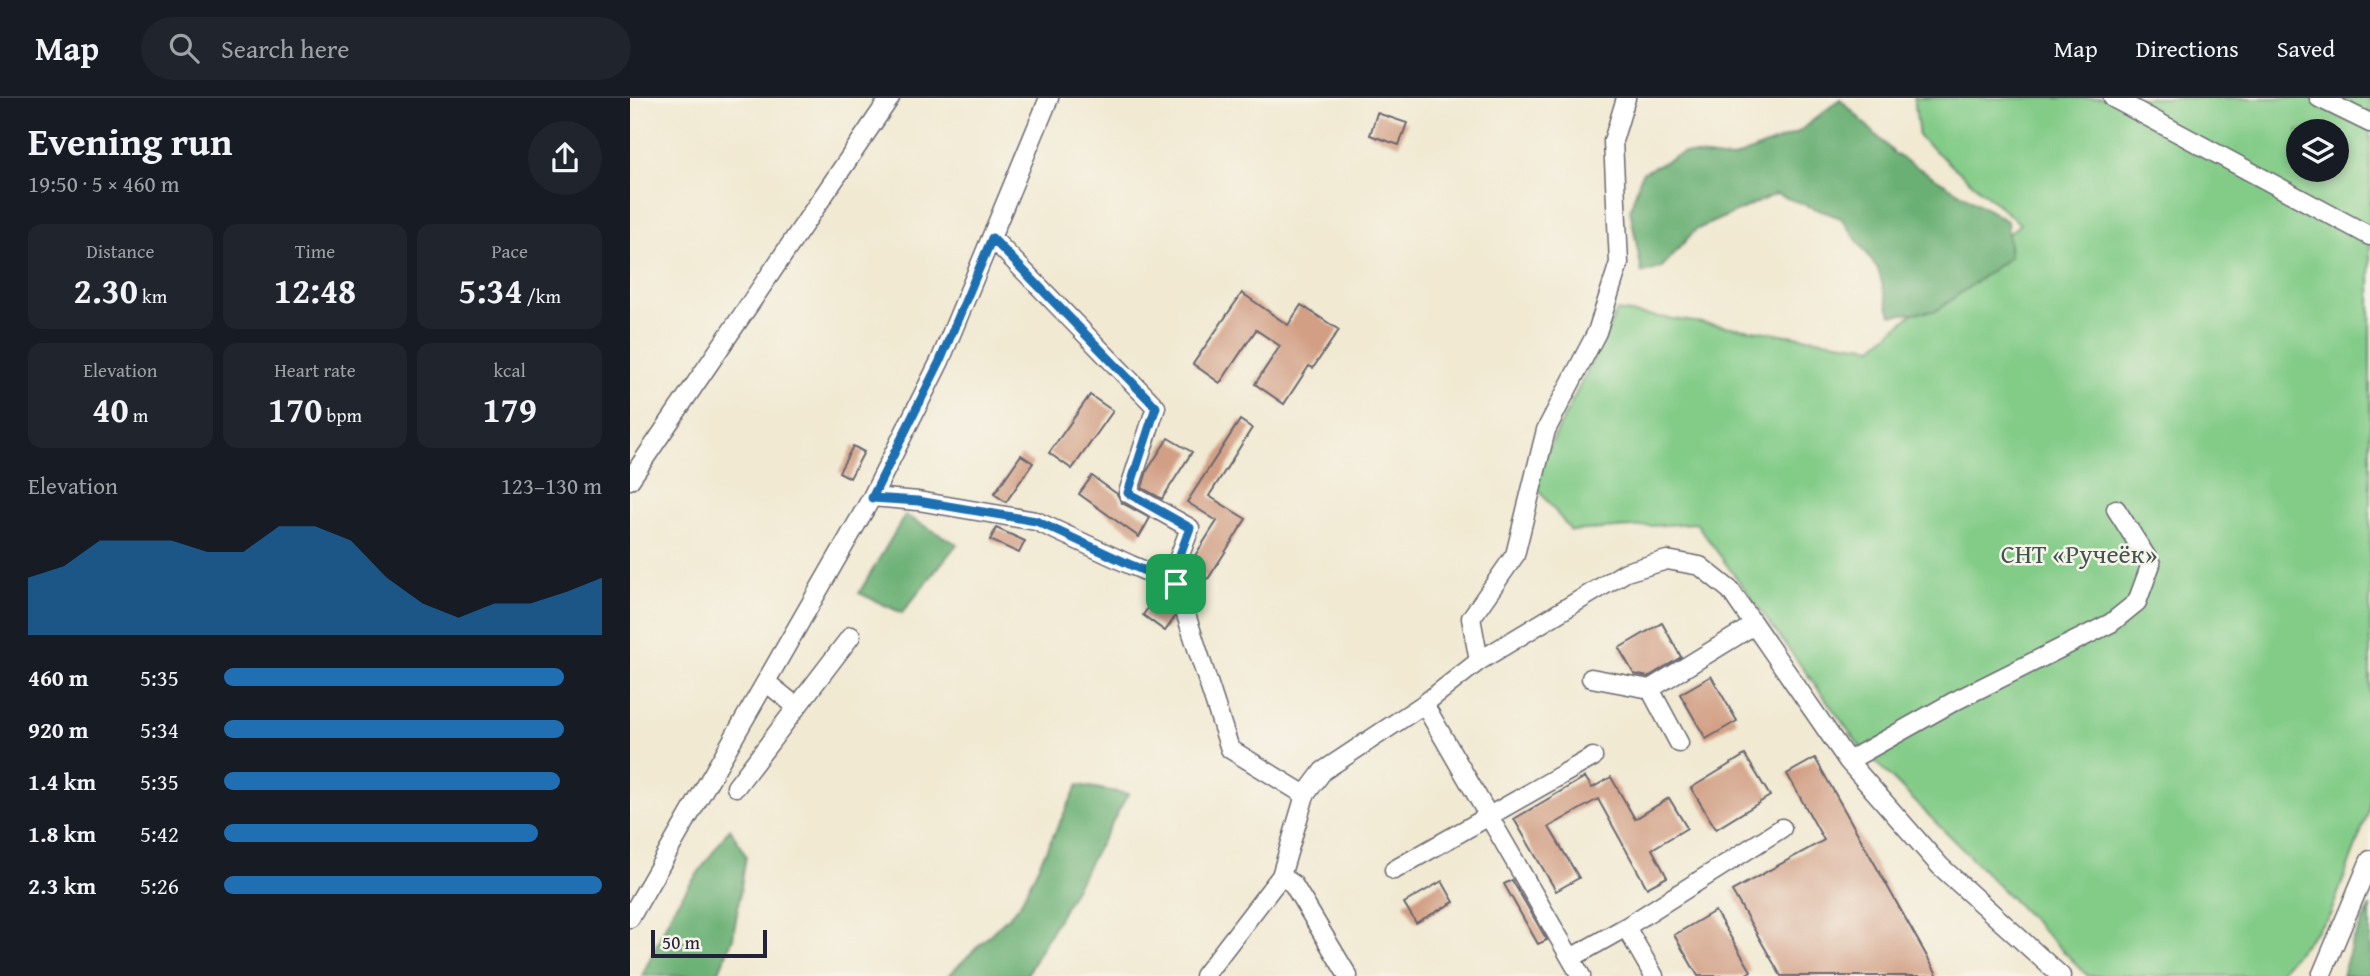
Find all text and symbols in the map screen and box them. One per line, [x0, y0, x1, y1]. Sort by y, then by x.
search box [141, 17, 631, 80]
text: Map [35, 24, 99, 72]
icon: search [165, 29, 203, 67]
text: Search here [221, 29, 349, 68]
text: Map [2054, 31, 2098, 66]
text: Directions [2136, 31, 2239, 66]
text: Saved [2277, 31, 2335, 66]
text: Evening run [28, 113, 232, 169]
map controls [2286, 119, 2349, 182]
button: layers [2286, 119, 2349, 182]
button: share [528, 121, 602, 195]
text: 19:50 · 5 × 460 m [28, 167, 180, 200]
text: Distance [86, 237, 154, 265]
text: Time [295, 237, 335, 265]
text: Pace [491, 237, 528, 265]
text: 2.30 [74, 265, 138, 316]
text: 12:48 [274, 265, 356, 316]
text: 5:34 [458, 265, 523, 316]
text: km [138, 282, 167, 310]
text: /km [523, 282, 561, 310]
text: Elevation [83, 356, 158, 384]
text: Heart rate [274, 356, 356, 384]
text: kcal [493, 356, 526, 384]
text: 40 [92, 384, 129, 435]
text: 170 [268, 384, 322, 435]
text: 179 [482, 384, 537, 435]
text: m [129, 401, 148, 429]
text: bpm [322, 401, 362, 429]
text: Elevation [28, 469, 118, 502]
text: 123–130 m [501, 469, 602, 502]
park label: СНТ «Ручеёк» [2001, 534, 2157, 573]
pin [1146, 554, 1206, 614]
icon: arrive [1157, 565, 1195, 603]
text: 460 m [28, 661, 89, 694]
text: 5:35 [140, 661, 179, 694]
text: 920 m [28, 713, 89, 746]
text: 5:34 [140, 713, 179, 746]
text: 1.4 km [28, 765, 96, 798]
text: 5:35 [140, 765, 179, 798]
text: 1.8 km [28, 817, 96, 850]
text: 5:42 [140, 817, 179, 850]
text: 2.3 km [28, 869, 96, 902]
text: 5:26 [140, 869, 179, 902]
scale bar [651, 927, 766, 959]
text: 50 m [662, 928, 700, 956]

